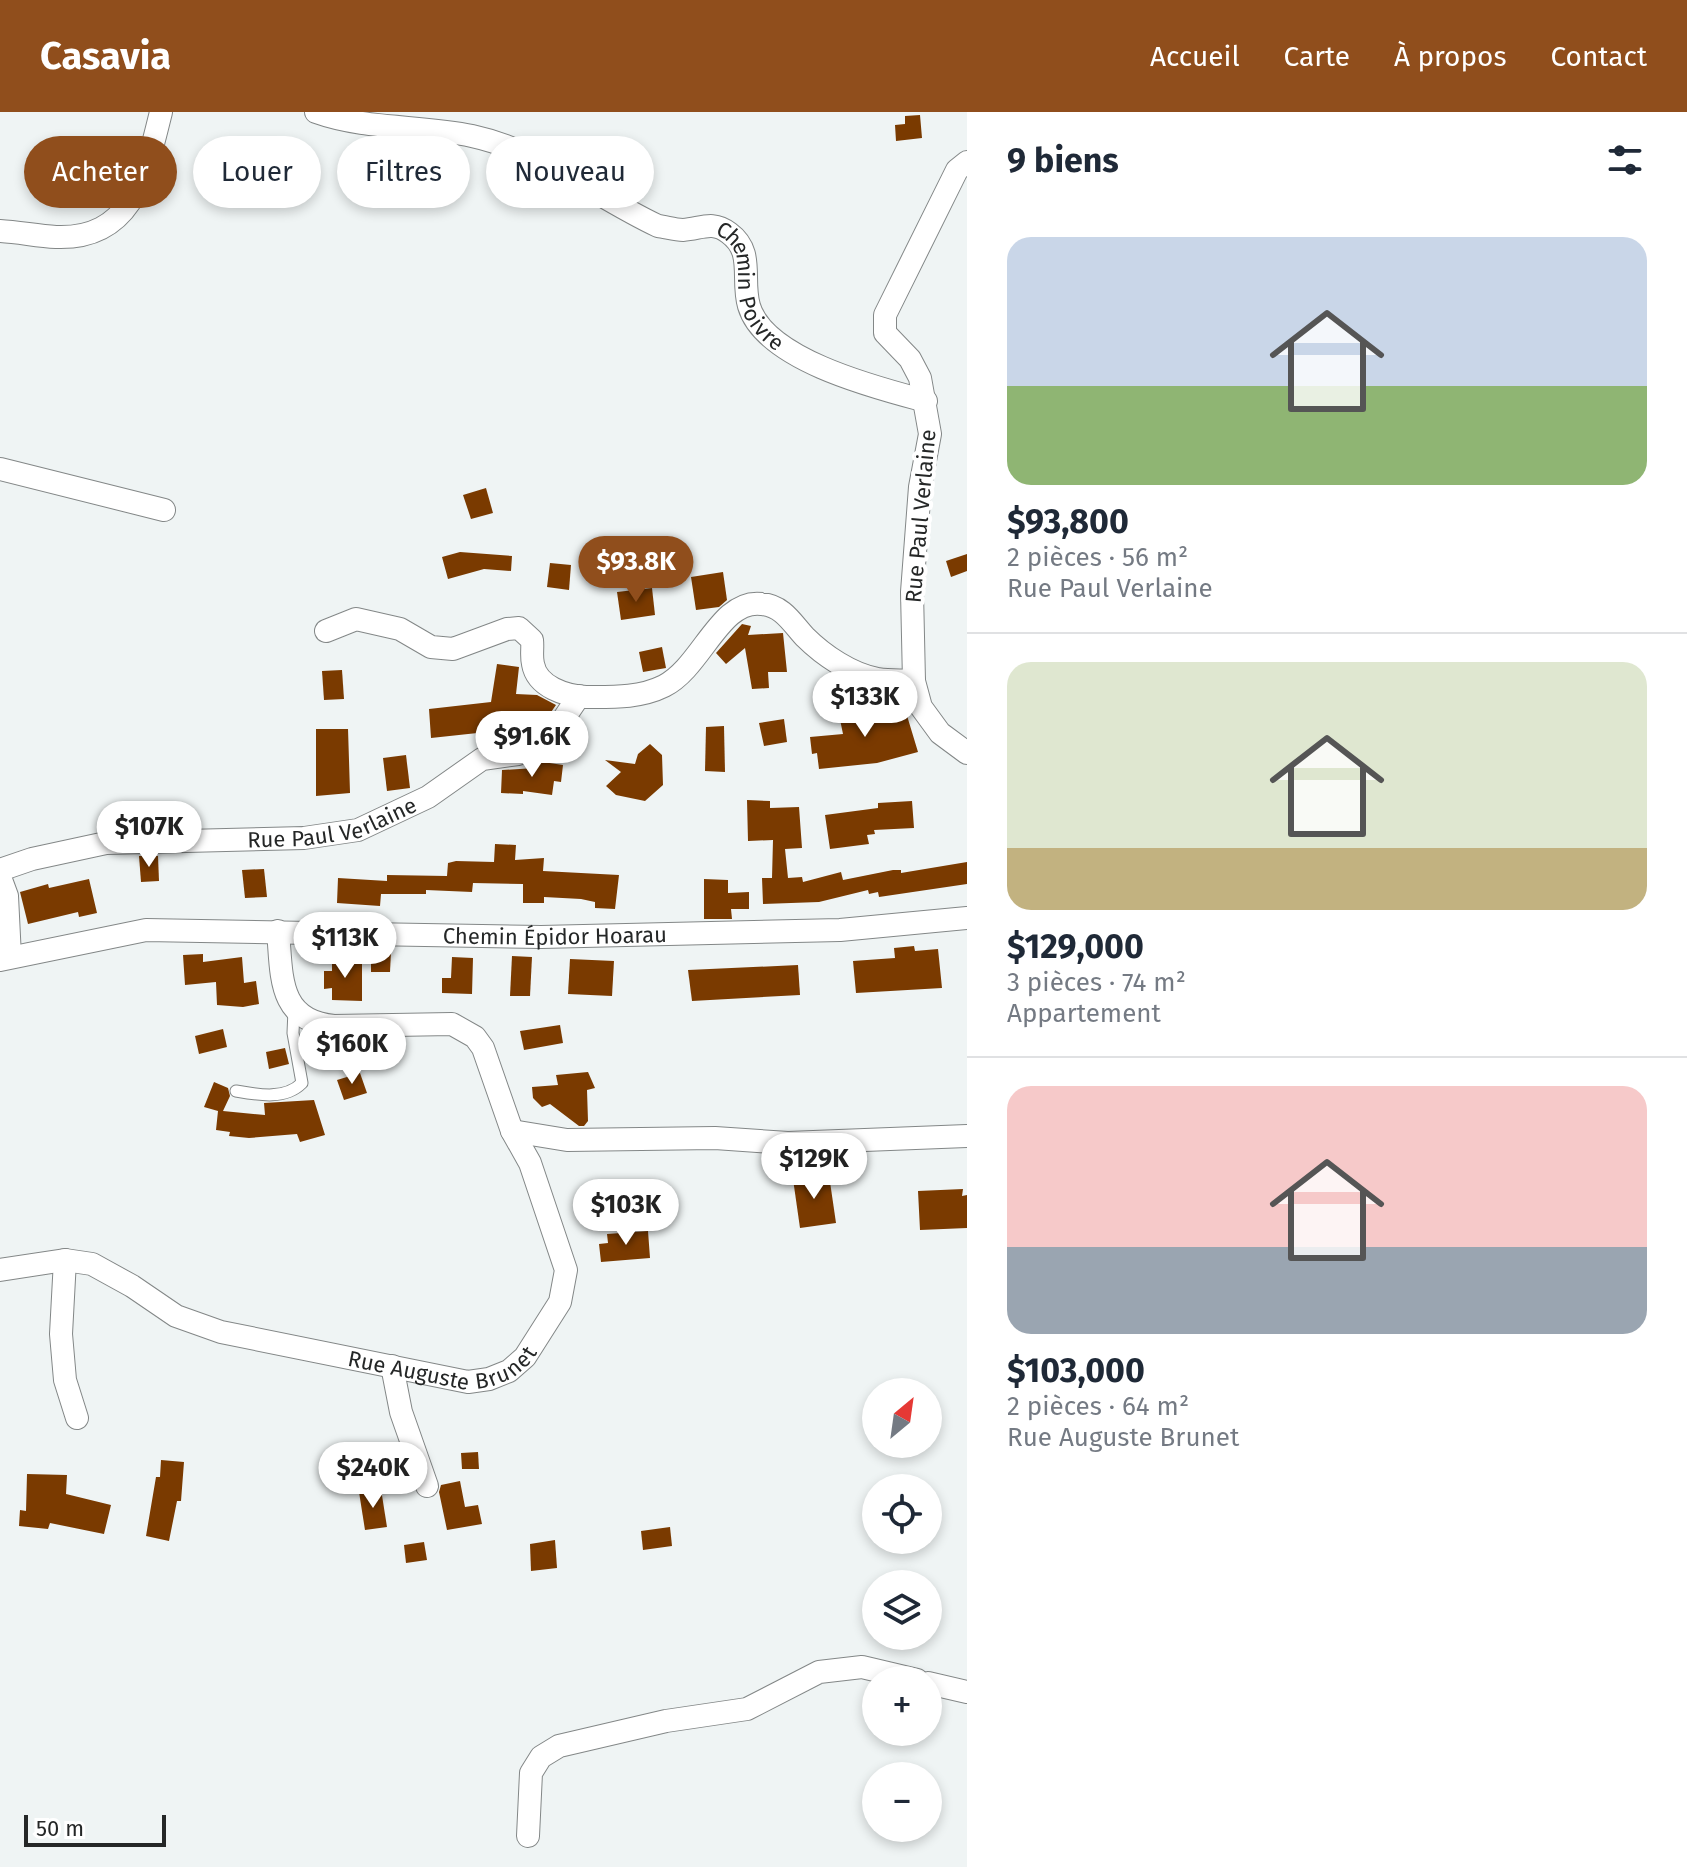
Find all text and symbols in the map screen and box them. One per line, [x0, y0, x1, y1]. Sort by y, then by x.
text: Casavia [40, 33, 171, 79]
text: Accueil [1150, 40, 1240, 73]
text: Carte [1284, 40, 1350, 73]
text: À propos [1394, 40, 1506, 73]
text: Contact [1550, 40, 1647, 73]
chip: Acheter [24, 136, 177, 208]
chip: Louer [193, 136, 321, 208]
chip: Filtres [337, 136, 470, 208]
chip: Nouveau [486, 136, 654, 208]
icon: filters [1603, 138, 1647, 182]
text: 9 biens [1007, 140, 1119, 181]
street label: Chemin Poivre [712, 215, 789, 357]
icon: home [1255, 289, 1399, 433]
street label: Rue Paul Verlaine [899, 428, 942, 604]
text: $93,800 [1007, 501, 1129, 542]
pin: $93.8K [571, 536, 701, 604]
text: 2 pièces · 56 m² [1007, 542, 1188, 573]
text: $93.8K [596, 546, 676, 577]
text: Rue Paul Verlaine [1007, 573, 1213, 604]
pin: $133K [809, 671, 921, 739]
text: $133K [831, 681, 899, 712]
pin: $91.6K [467, 711, 597, 779]
icon: home [1255, 714, 1399, 858]
text: $91.6K [493, 721, 571, 752]
street label: Rue Paul Verlaine [247, 791, 421, 853]
pin: $107K [93, 801, 205, 869]
text: $107K [115, 811, 183, 842]
pin: $113K [289, 912, 401, 980]
street label: Chemin Épidor Hoarau [443, 921, 667, 951]
text: $113K [312, 922, 378, 953]
text: $129,000 [1007, 926, 1144, 967]
text: 3 pièces · 74 m² [1007, 967, 1186, 998]
text: Appartement [1007, 998, 1161, 1029]
pin: $160K [296, 1018, 408, 1086]
text: $160K [316, 1028, 388, 1059]
pin: $129K [758, 1133, 870, 1201]
icon: home [1255, 1138, 1399, 1282]
text: $129K [779, 1143, 849, 1174]
pin: $103K [570, 1179, 682, 1247]
text: $103K [591, 1189, 661, 1220]
street label: Rue Auguste Brunet [346, 1341, 543, 1396]
text: $103,000 [1007, 1350, 1145, 1391]
north arrow [862, 1378, 942, 1458]
map controls [862, 1378, 942, 1842]
text: 2 pièces · 64 m² [1007, 1391, 1189, 1422]
text: Rue Auguste Brunet [1007, 1422, 1239, 1453]
pin: $240K [317, 1442, 429, 1510]
text: $240K [336, 1452, 410, 1483]
button: locate [862, 1474, 942, 1554]
button: layers [862, 1570, 942, 1650]
button: + [862, 1666, 942, 1746]
button: − [862, 1762, 942, 1842]
scale bar [24, 1811, 166, 1847]
text: 50 m [36, 1815, 84, 1842]

